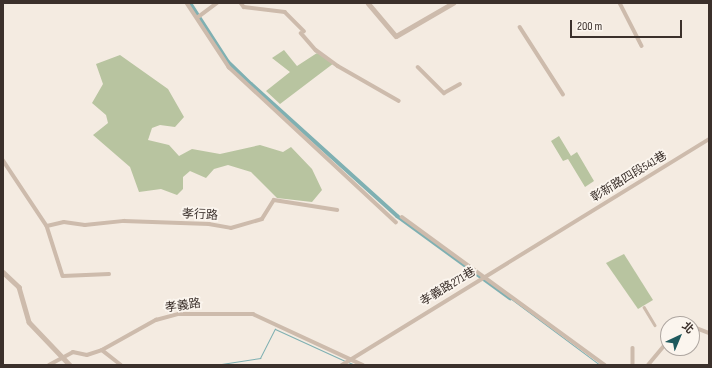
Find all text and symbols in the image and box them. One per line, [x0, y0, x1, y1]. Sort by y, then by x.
scale bar [572, 12, 684, 38]
text: 200 m [577, 19, 602, 34]
street label: 彰新路四段541巷 [588, 149, 670, 205]
street label: 孝行路 [182, 207, 218, 223]
street label: 孝義路271巷 [418, 265, 478, 309]
street label: 孝義路 [164, 296, 202, 316]
north arrow [660, 316, 700, 356]
text: 北 [680, 319, 696, 336]

